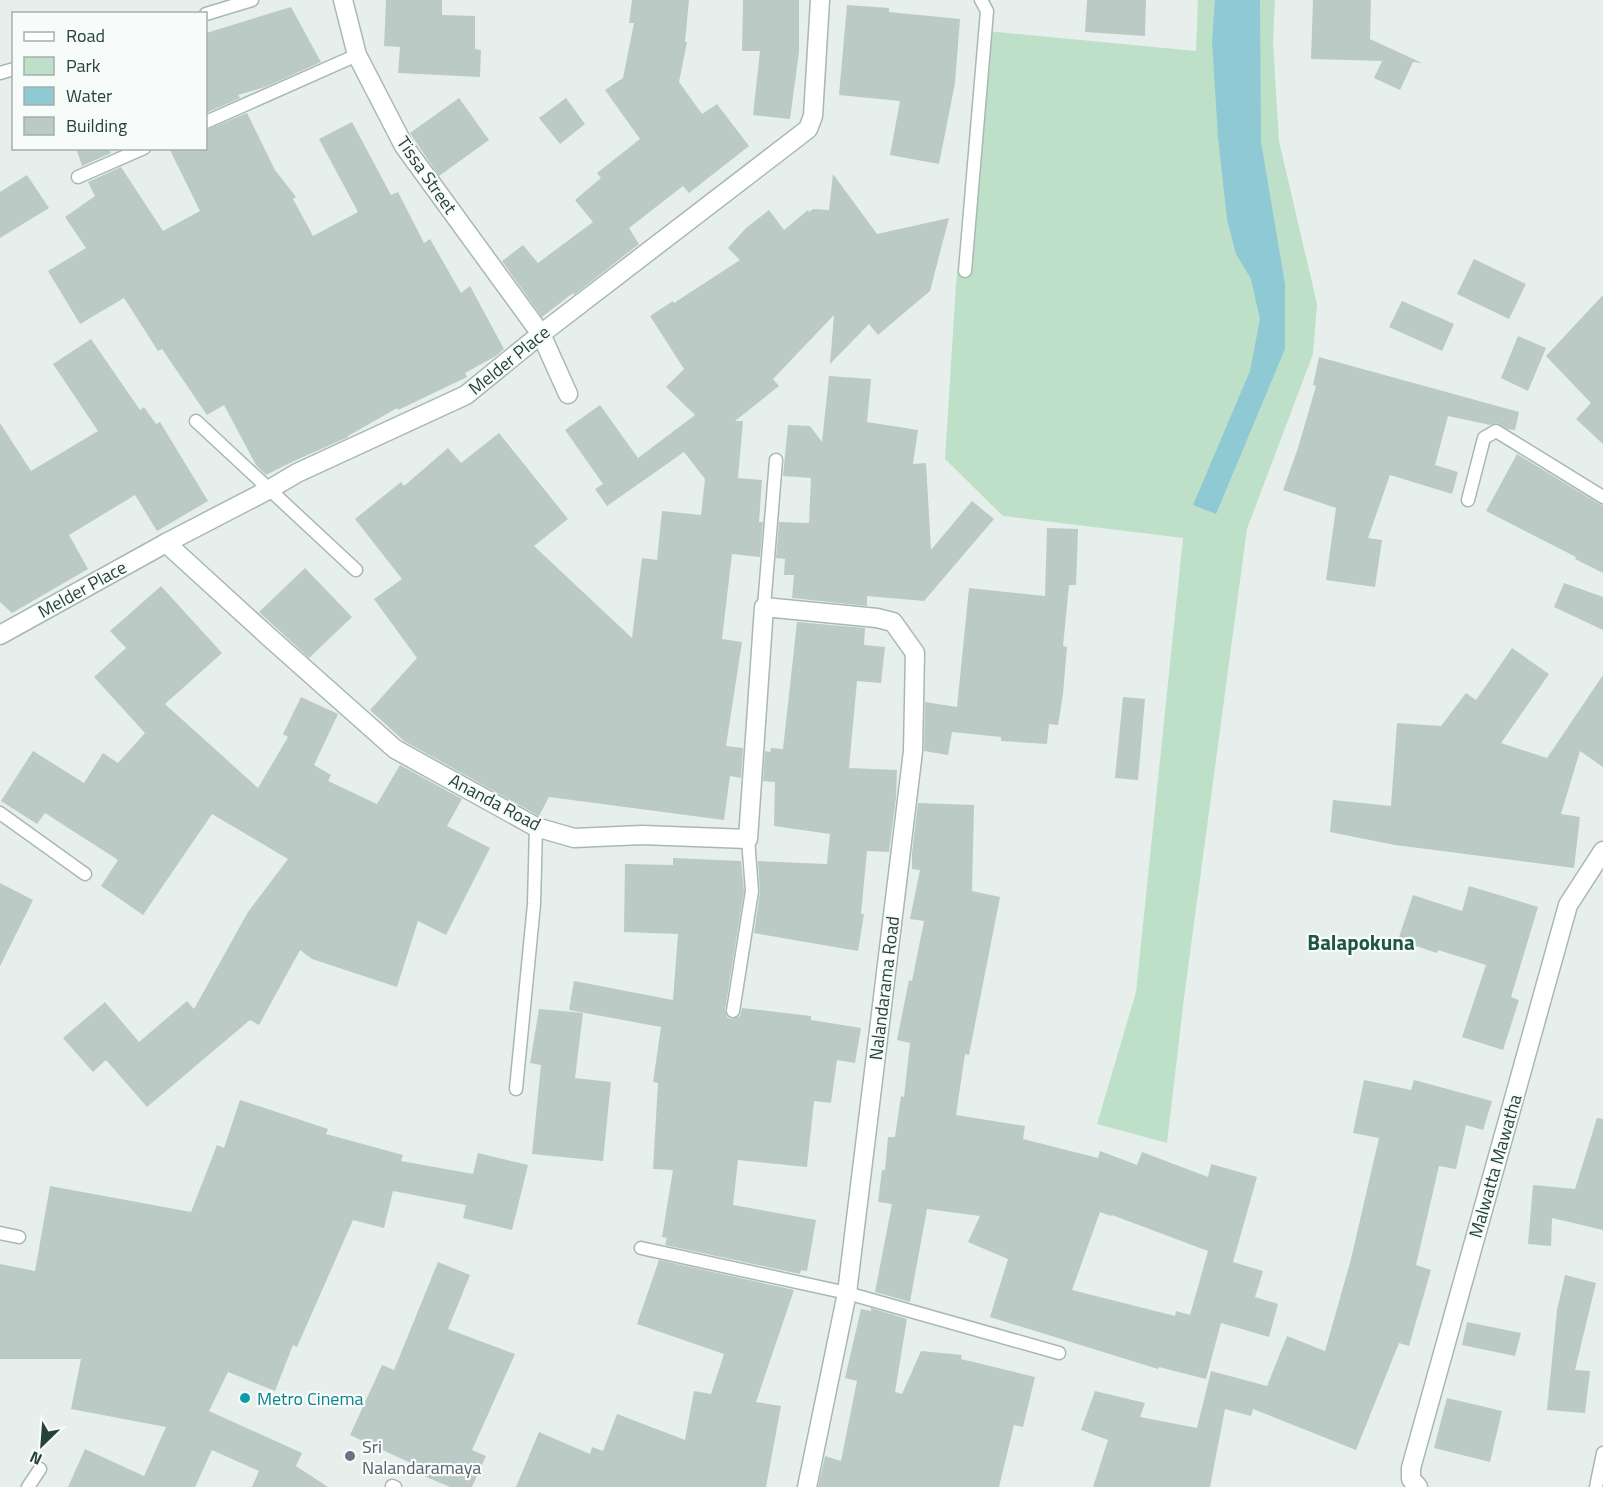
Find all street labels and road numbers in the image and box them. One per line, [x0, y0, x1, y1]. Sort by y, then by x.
street label: Tissa Street [390, 131, 464, 220]
street label: Melder Place [463, 319, 555, 401]
street label: Melder Place [33, 553, 131, 625]
street label: Ananda Road [444, 766, 546, 838]
street label: Nalandarama Road [862, 914, 906, 1062]
street label: Malwatta Mawatha [1462, 1091, 1528, 1241]

